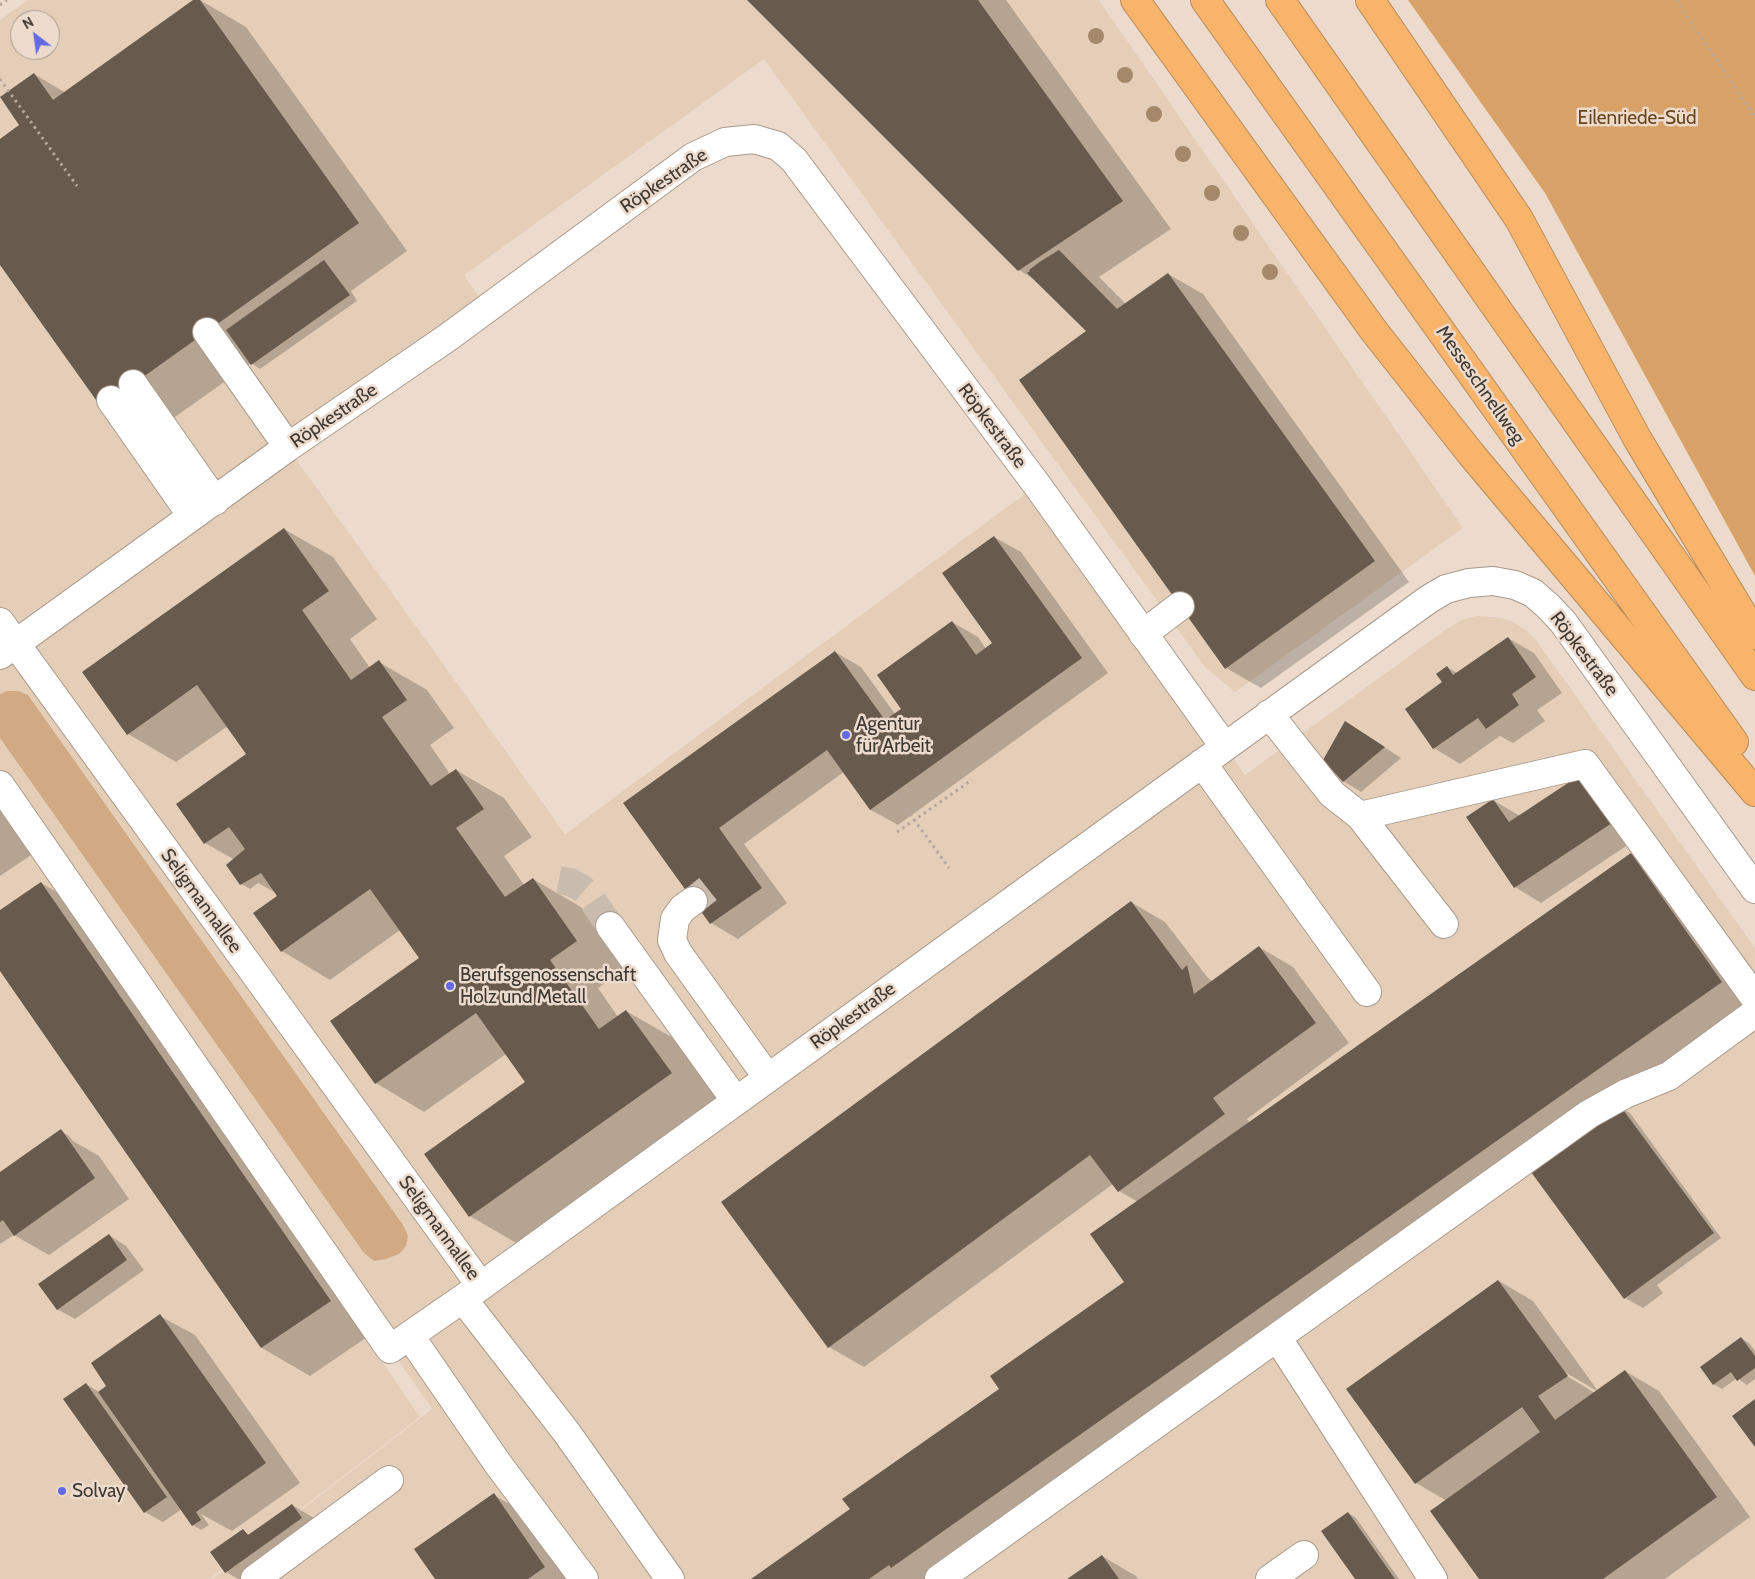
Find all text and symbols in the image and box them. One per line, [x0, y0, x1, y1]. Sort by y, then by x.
north arrow [10, 10, 60, 60]
text: N [19, 13, 37, 33]
park label: Eilenriede-Süd [1577, 107, 1697, 129]
street label: Röpkestraße [616, 144, 712, 218]
street label: Messeschnellweg [1431, 321, 1529, 449]
street label: Röpkestraße [286, 379, 382, 453]
street label: Röpkestraße [953, 379, 1031, 473]
street label: Röpkestraße [1545, 607, 1623, 701]
place label: Agentur für Arbeit [856, 713, 931, 757]
marker: Agentur für Arbeit [840, 729, 852, 741]
street label: Seligmannallee [156, 844, 246, 958]
place label: Berufsgenossenschaft Holz und Metall [460, 964, 636, 1008]
street label: Röpkestraße [806, 977, 900, 1055]
marker: Berufsgenossenschaft Holz und Metall [444, 980, 456, 992]
street label: Seligmannallee [394, 1171, 484, 1285]
place label: Solvay [72, 1480, 125, 1502]
marker: Solvay [56, 1485, 68, 1497]

